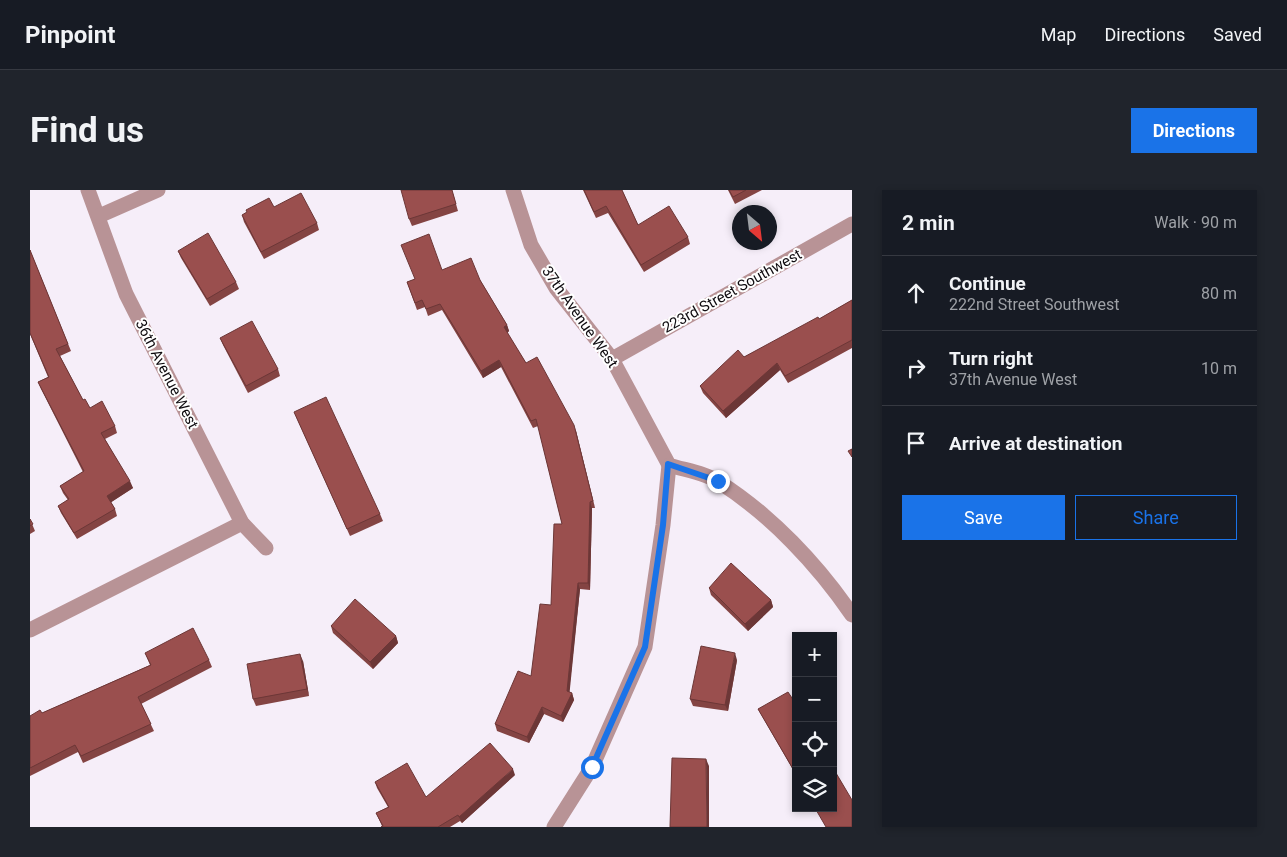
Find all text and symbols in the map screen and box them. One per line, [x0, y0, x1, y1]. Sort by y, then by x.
text: Pinpoint [25, 21, 115, 49]
text: Map [1041, 24, 1076, 45]
text: Directions [1104, 24, 1185, 45]
text: Saved [1213, 24, 1262, 45]
button: Directions [1131, 108, 1257, 153]
text: Find us [30, 110, 144, 151]
north arrow [732, 205, 777, 250]
text: 2 min [902, 211, 955, 235]
text: Walk · 90 m [1154, 213, 1237, 232]
street label: 223rd Street Southwest [659, 245, 805, 337]
street label: 37th Avenue West [538, 263, 622, 371]
text: Continue [949, 272, 1026, 295]
icon: ahead [902, 279, 930, 307]
text: 80 m [1201, 284, 1237, 303]
text: 222nd Street Southwest [949, 295, 1119, 314]
street label: 36th Avenue West [132, 316, 202, 432]
text: Turn right [949, 347, 1033, 370]
icon: right [902, 354, 930, 382]
text: 10 m [1201, 359, 1237, 378]
text: 37th Avenue West [949, 370, 1077, 389]
icon: arrive [902, 429, 930, 457]
text: Arrive at destination [949, 432, 1122, 455]
route end [707, 470, 730, 493]
button: Save [902, 495, 1065, 540]
button: Share [1075, 495, 1237, 540]
map controls [792, 632, 837, 812]
button: + [792, 632, 837, 677]
button: − [792, 677, 837, 722]
button: locate [792, 722, 837, 767]
route start [581, 756, 604, 779]
button: layers [792, 767, 837, 812]

